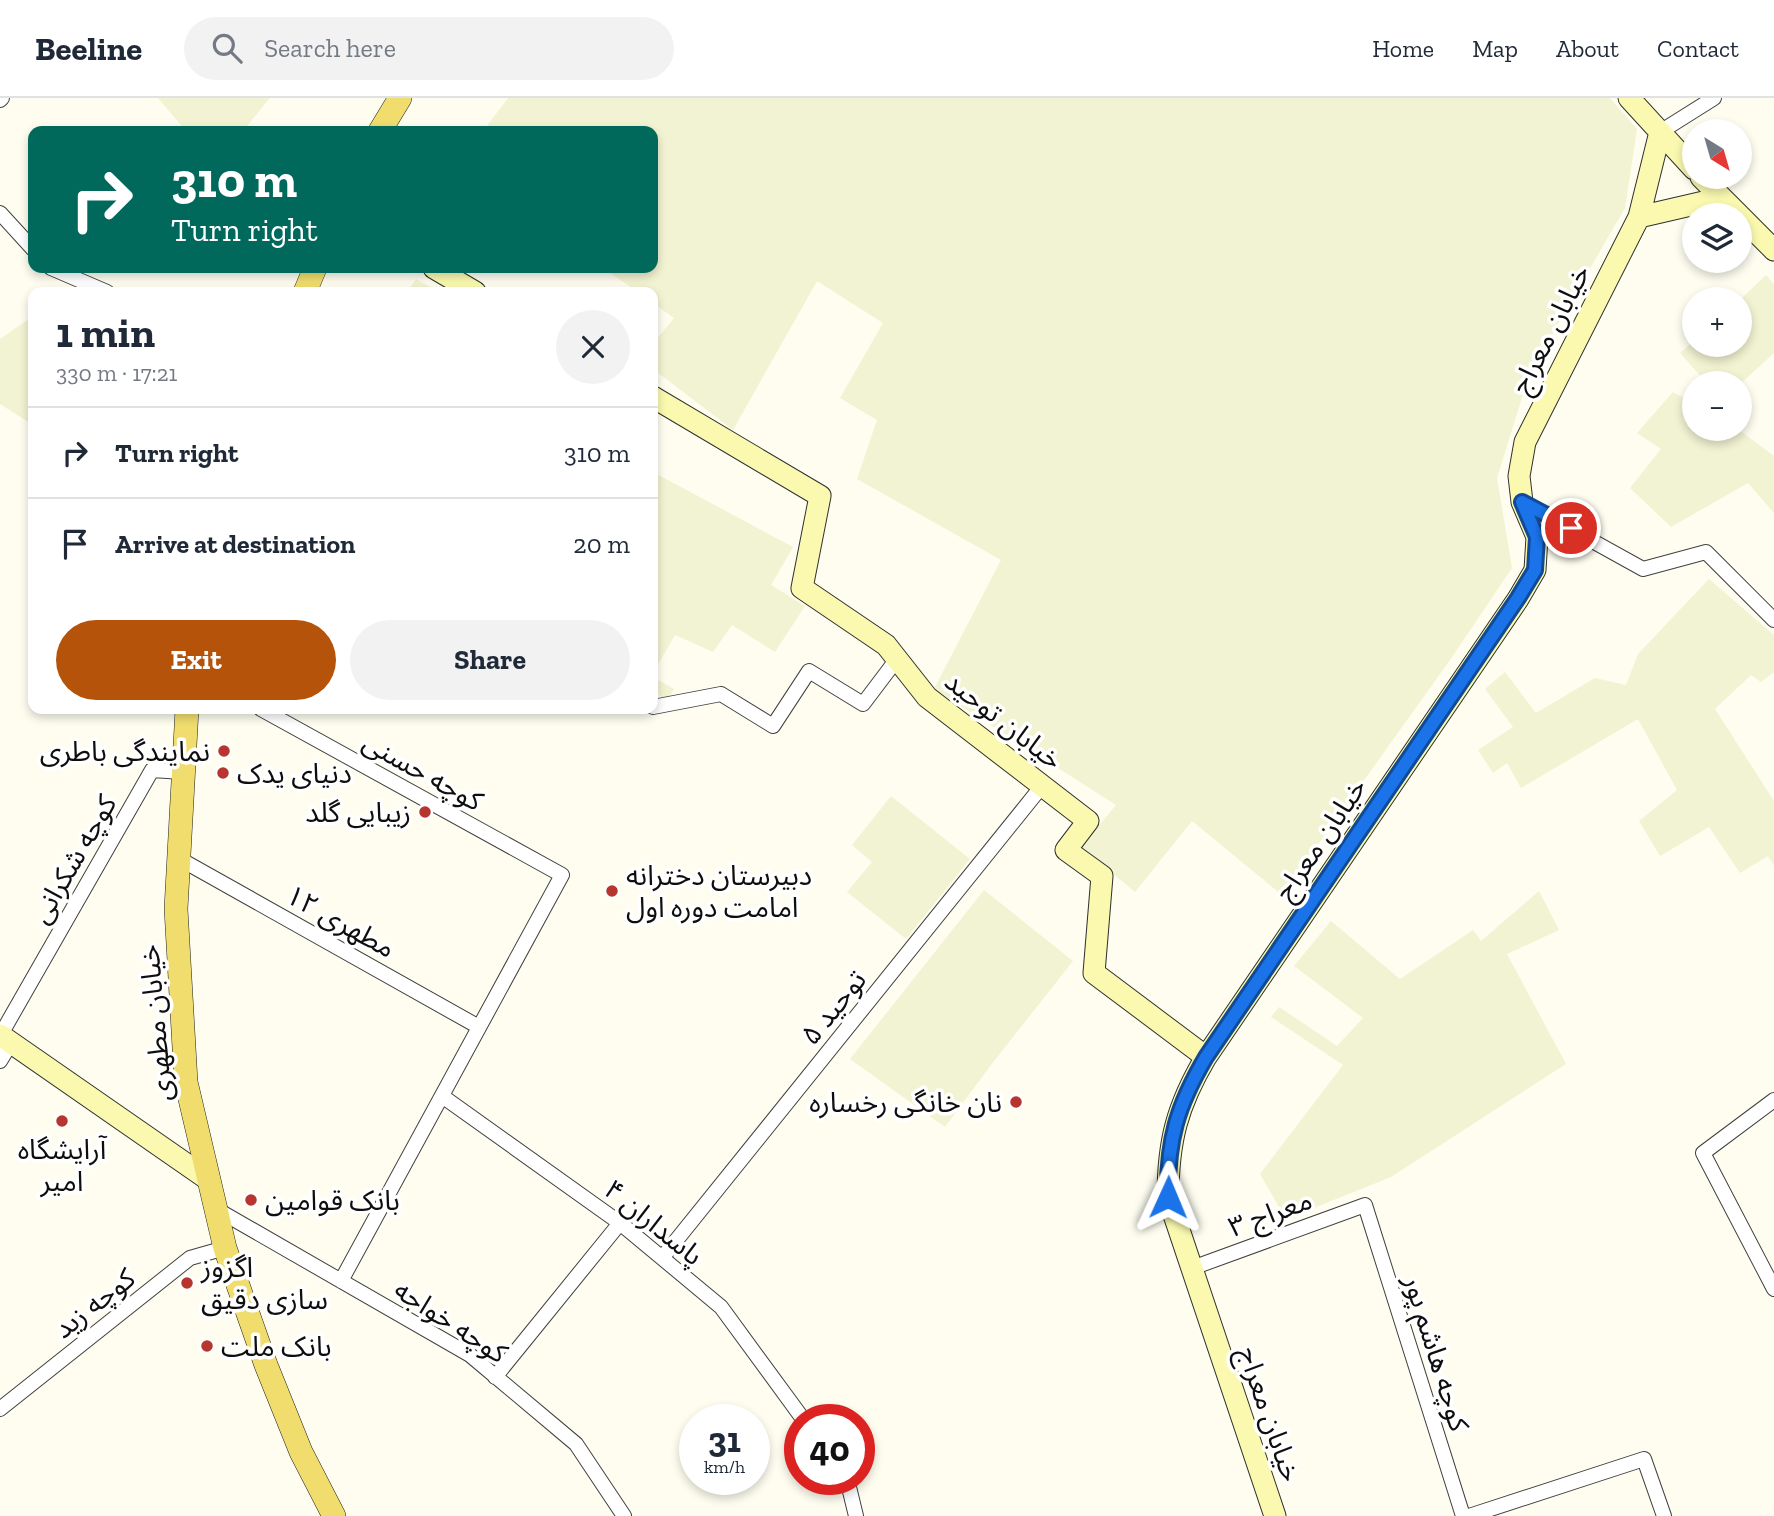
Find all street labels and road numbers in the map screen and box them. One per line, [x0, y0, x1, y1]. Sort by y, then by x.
street label: خیابان معراج [1504, 259, 1601, 401]
street label: خیابان توحید [938, 664, 1069, 776]
street label: کوچه حسنی [357, 725, 489, 819]
street label: خیابان معراج [1267, 772, 1377, 909]
street label: کوچه شکرانی [23, 789, 125, 930]
street label: مطهری ۱۲ [280, 878, 401, 965]
street label: خیابان مطهری [132, 943, 179, 1103]
street label: توحید ۵ [794, 964, 873, 1051]
street label: پاسداران ۴ [597, 1172, 710, 1273]
street label: معراج ۳ [1224, 1183, 1318, 1248]
street label: کوچه زید [47, 1261, 142, 1346]
street label: کوچه هاشم پور [1392, 1270, 1476, 1437]
street label: کوچه خواجه [388, 1273, 514, 1371]
street label: خیابان معراج [1227, 1342, 1308, 1487]

